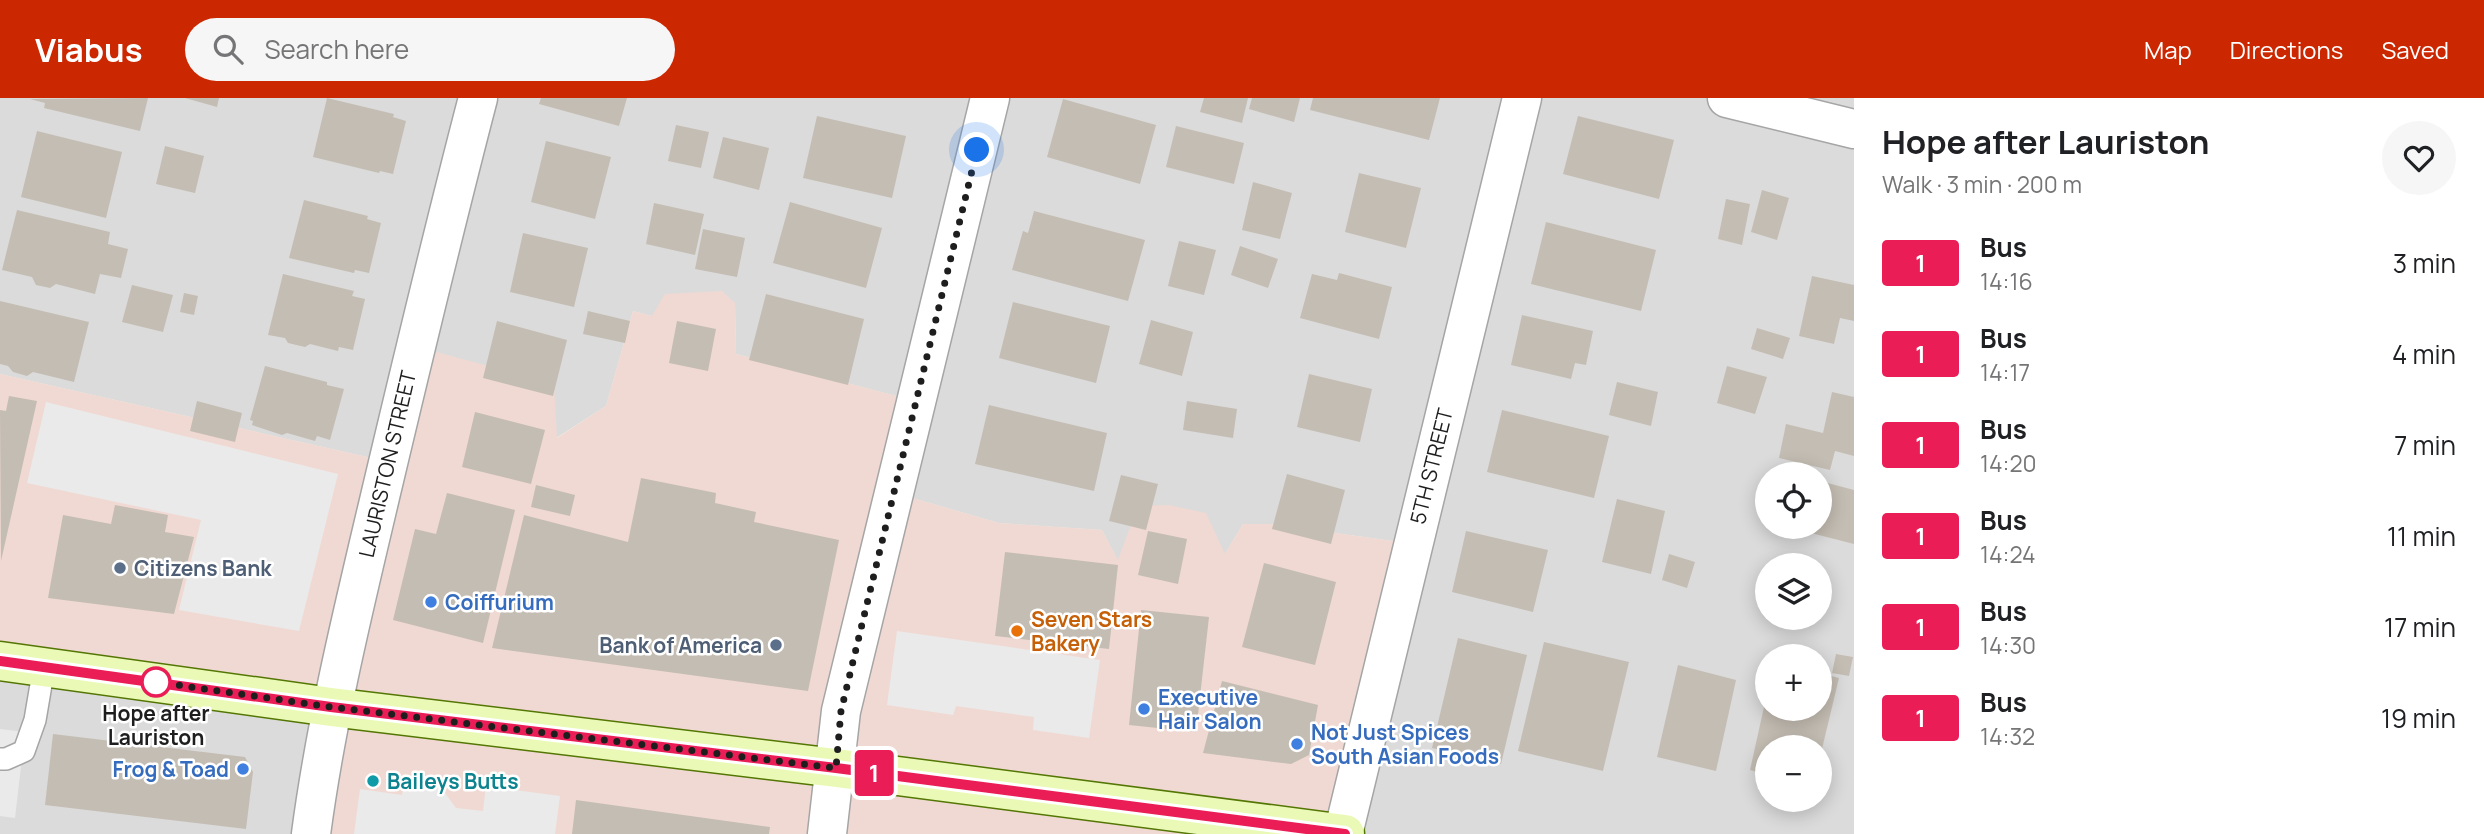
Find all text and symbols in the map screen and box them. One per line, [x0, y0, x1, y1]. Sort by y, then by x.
search box [185, 18, 675, 81]
text: Viabus [35, 27, 143, 72]
icon: search [209, 30, 247, 68]
text: Search here [265, 31, 409, 67]
text: Map [2144, 33, 2192, 66]
text: Directions [2230, 33, 2343, 66]
text: Saved [2381, 33, 2449, 66]
text: Hope after Lauriston [1882, 119, 2209, 164]
button: heart [2382, 121, 2456, 195]
your location [959, 132, 994, 167]
text: Walk · 3 min · 200 m [1882, 168, 2082, 200]
text: Bus [1980, 229, 2027, 265]
text: 3 min [2393, 245, 2456, 281]
text: 1 [1915, 246, 1926, 279]
text: 14:16 [1980, 265, 2033, 297]
text: Bus [1980, 320, 2027, 356]
text: 4 min [2392, 336, 2456, 372]
text: 1 [1915, 337, 1926, 370]
text: 14:17 [1980, 356, 2030, 388]
street label: LAURISTON STREET [352, 367, 422, 560]
street label: 5TH STREET [1403, 405, 1459, 527]
text: Bus [1980, 411, 2027, 447]
text: 7 min [2394, 427, 2456, 463]
text: 1 [1915, 428, 1926, 461]
text: 14:20 [1980, 447, 2037, 479]
map controls [1755, 462, 1832, 812]
button: locate [1755, 462, 1832, 539]
text: Bus [1980, 502, 2027, 538]
text: 11 min [2387, 518, 2456, 554]
text: 1 [1915, 519, 1926, 552]
text: 14:24 [1980, 538, 2036, 570]
button: layers [1755, 553, 1832, 630]
place label: Citizens Bank [134, 554, 272, 582]
marker: Citizens Bank [112, 560, 128, 576]
place label: Coiffurium [445, 588, 554, 616]
text: Bus [1980, 593, 2027, 629]
marker: Coiffurium [423, 594, 439, 610]
place label: Seven Stars Bakery [1031, 605, 1152, 657]
text: 17 min [2384, 609, 2456, 645]
text: 1 [1915, 610, 1926, 643]
marker: Seven Stars Bakery [1009, 623, 1025, 639]
text: 14:30 [1980, 629, 2036, 661]
place label: Bank of America [599, 631, 762, 659]
marker: Bank of America [768, 637, 784, 653]
button: + [1755, 644, 1832, 721]
marker: Hope after Lauriston [141, 667, 171, 697]
place label: Executive Hair Salon [1158, 683, 1262, 735]
text: Bus [1980, 684, 2027, 720]
place label: Hope after Lauriston [102, 699, 210, 751]
text: 19 min [2381, 700, 2456, 736]
marker: Executive Hair Salon [1136, 701, 1152, 717]
text: 1 [1915, 701, 1926, 734]
place label: Not Just Spices South Asian Foods [1311, 718, 1499, 770]
text: 14:32 [1980, 720, 2035, 752]
button: − [1755, 735, 1832, 812]
marker: Not Just Spices South Asian Foods [1289, 736, 1305, 752]
line badge: 1 [851, 750, 897, 796]
place label: Frog & Toad [112, 755, 229, 783]
text: 1 [869, 756, 879, 789]
marker: Frog & Toad [235, 761, 251, 777]
place label: Baileys Butts [387, 767, 519, 795]
marker: Baileys Butts [365, 773, 381, 789]

